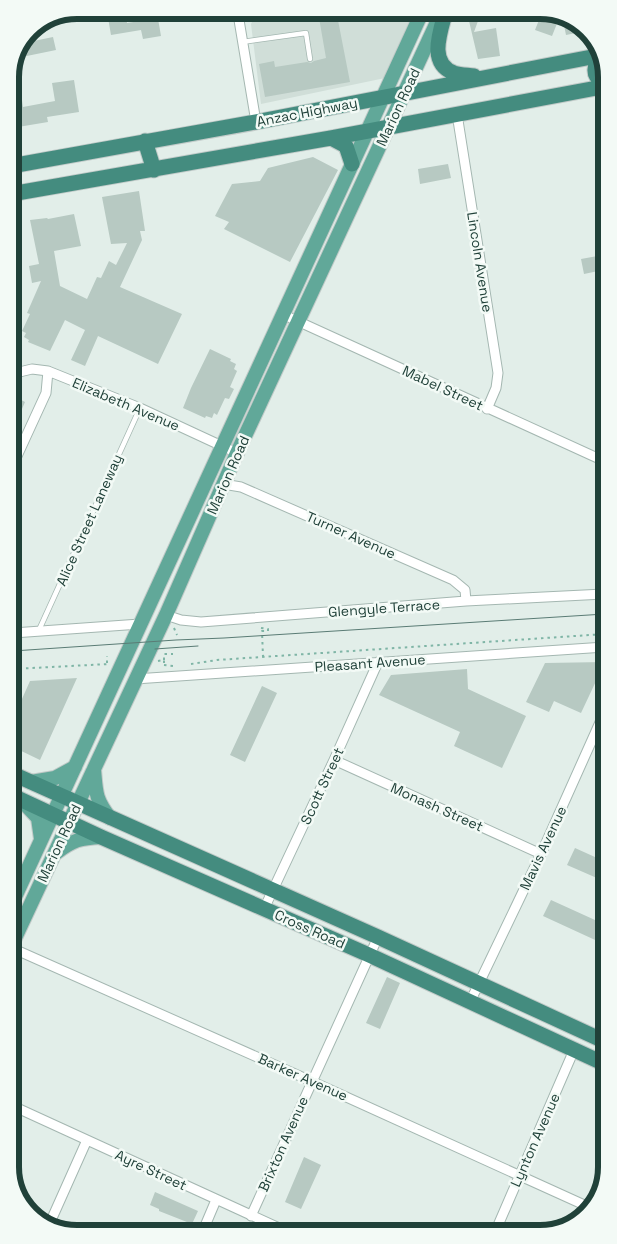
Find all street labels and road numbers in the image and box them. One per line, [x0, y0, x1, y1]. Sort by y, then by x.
street label: Marion Road [372, 65, 424, 149]
street label: Anzac Highway [255, 93, 359, 131]
street label: Lincoln Avenue [463, 210, 497, 314]
street label: Mabel Street [400, 361, 486, 415]
street label: Elizabeth Avenue [70, 373, 182, 435]
street label: Marion Road [203, 433, 253, 517]
street label: Alice Street Laneway [52, 451, 126, 589]
street label: Turner Avenue [303, 507, 399, 563]
street label: Glengyle Terrace [328, 595, 440, 621]
street label: Pleasant Avenue [314, 650, 426, 676]
street label: Scott Street [296, 745, 348, 827]
street label: Monash Street [388, 779, 486, 835]
street label: Marion Road [33, 801, 85, 885]
street label: Mavis Avenue [516, 803, 570, 893]
street label: Cross Road [272, 905, 348, 953]
street label: Barker Avenue [255, 1049, 351, 1105]
street label: Lynton Avenue [506, 1090, 564, 1190]
street label: Brixton Avenue [254, 1093, 312, 1195]
street label: Ayre Street [112, 1146, 190, 1194]

